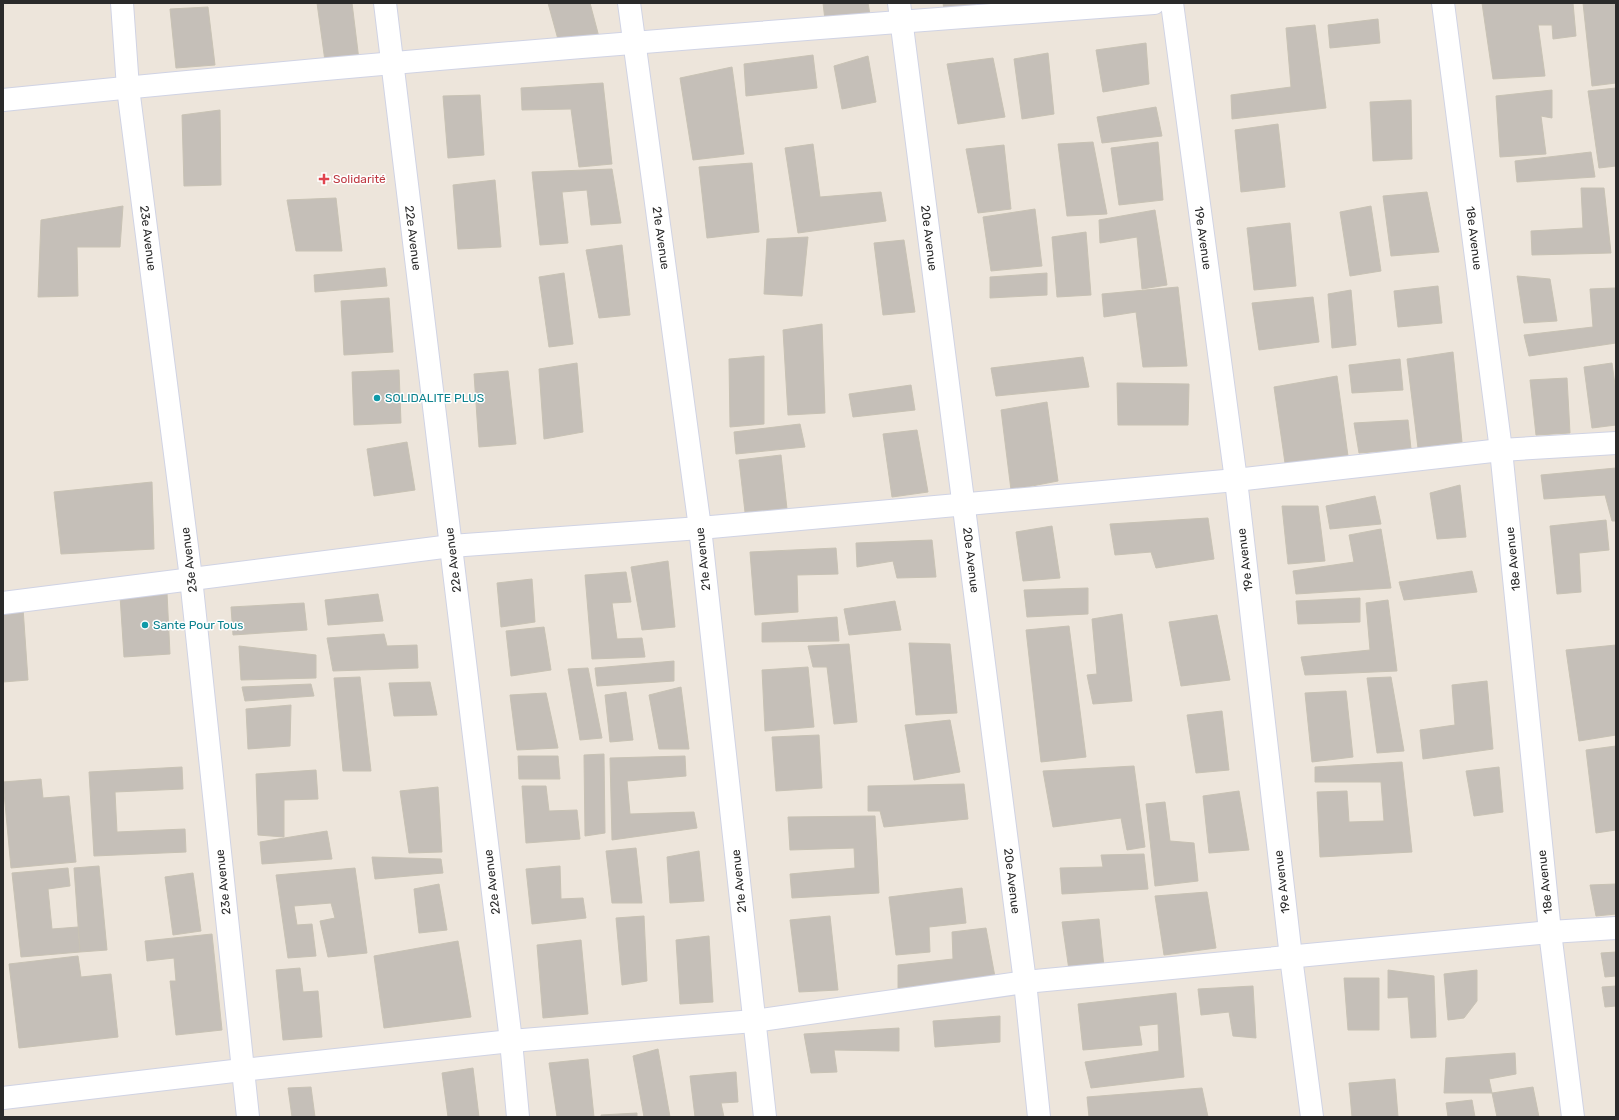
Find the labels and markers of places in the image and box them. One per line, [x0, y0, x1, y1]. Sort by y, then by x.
place label: Solidarité [333, 172, 386, 186]
marker: Solidarité [318, 173, 330, 185]
place label: SOLIDALITE PLUS [385, 391, 484, 405]
marker: SOLIDALITE PLUS [372, 393, 382, 403]
place label: Sante Pour Tous [153, 618, 243, 632]
marker: Sante Pour Tous [140, 620, 150, 630]

